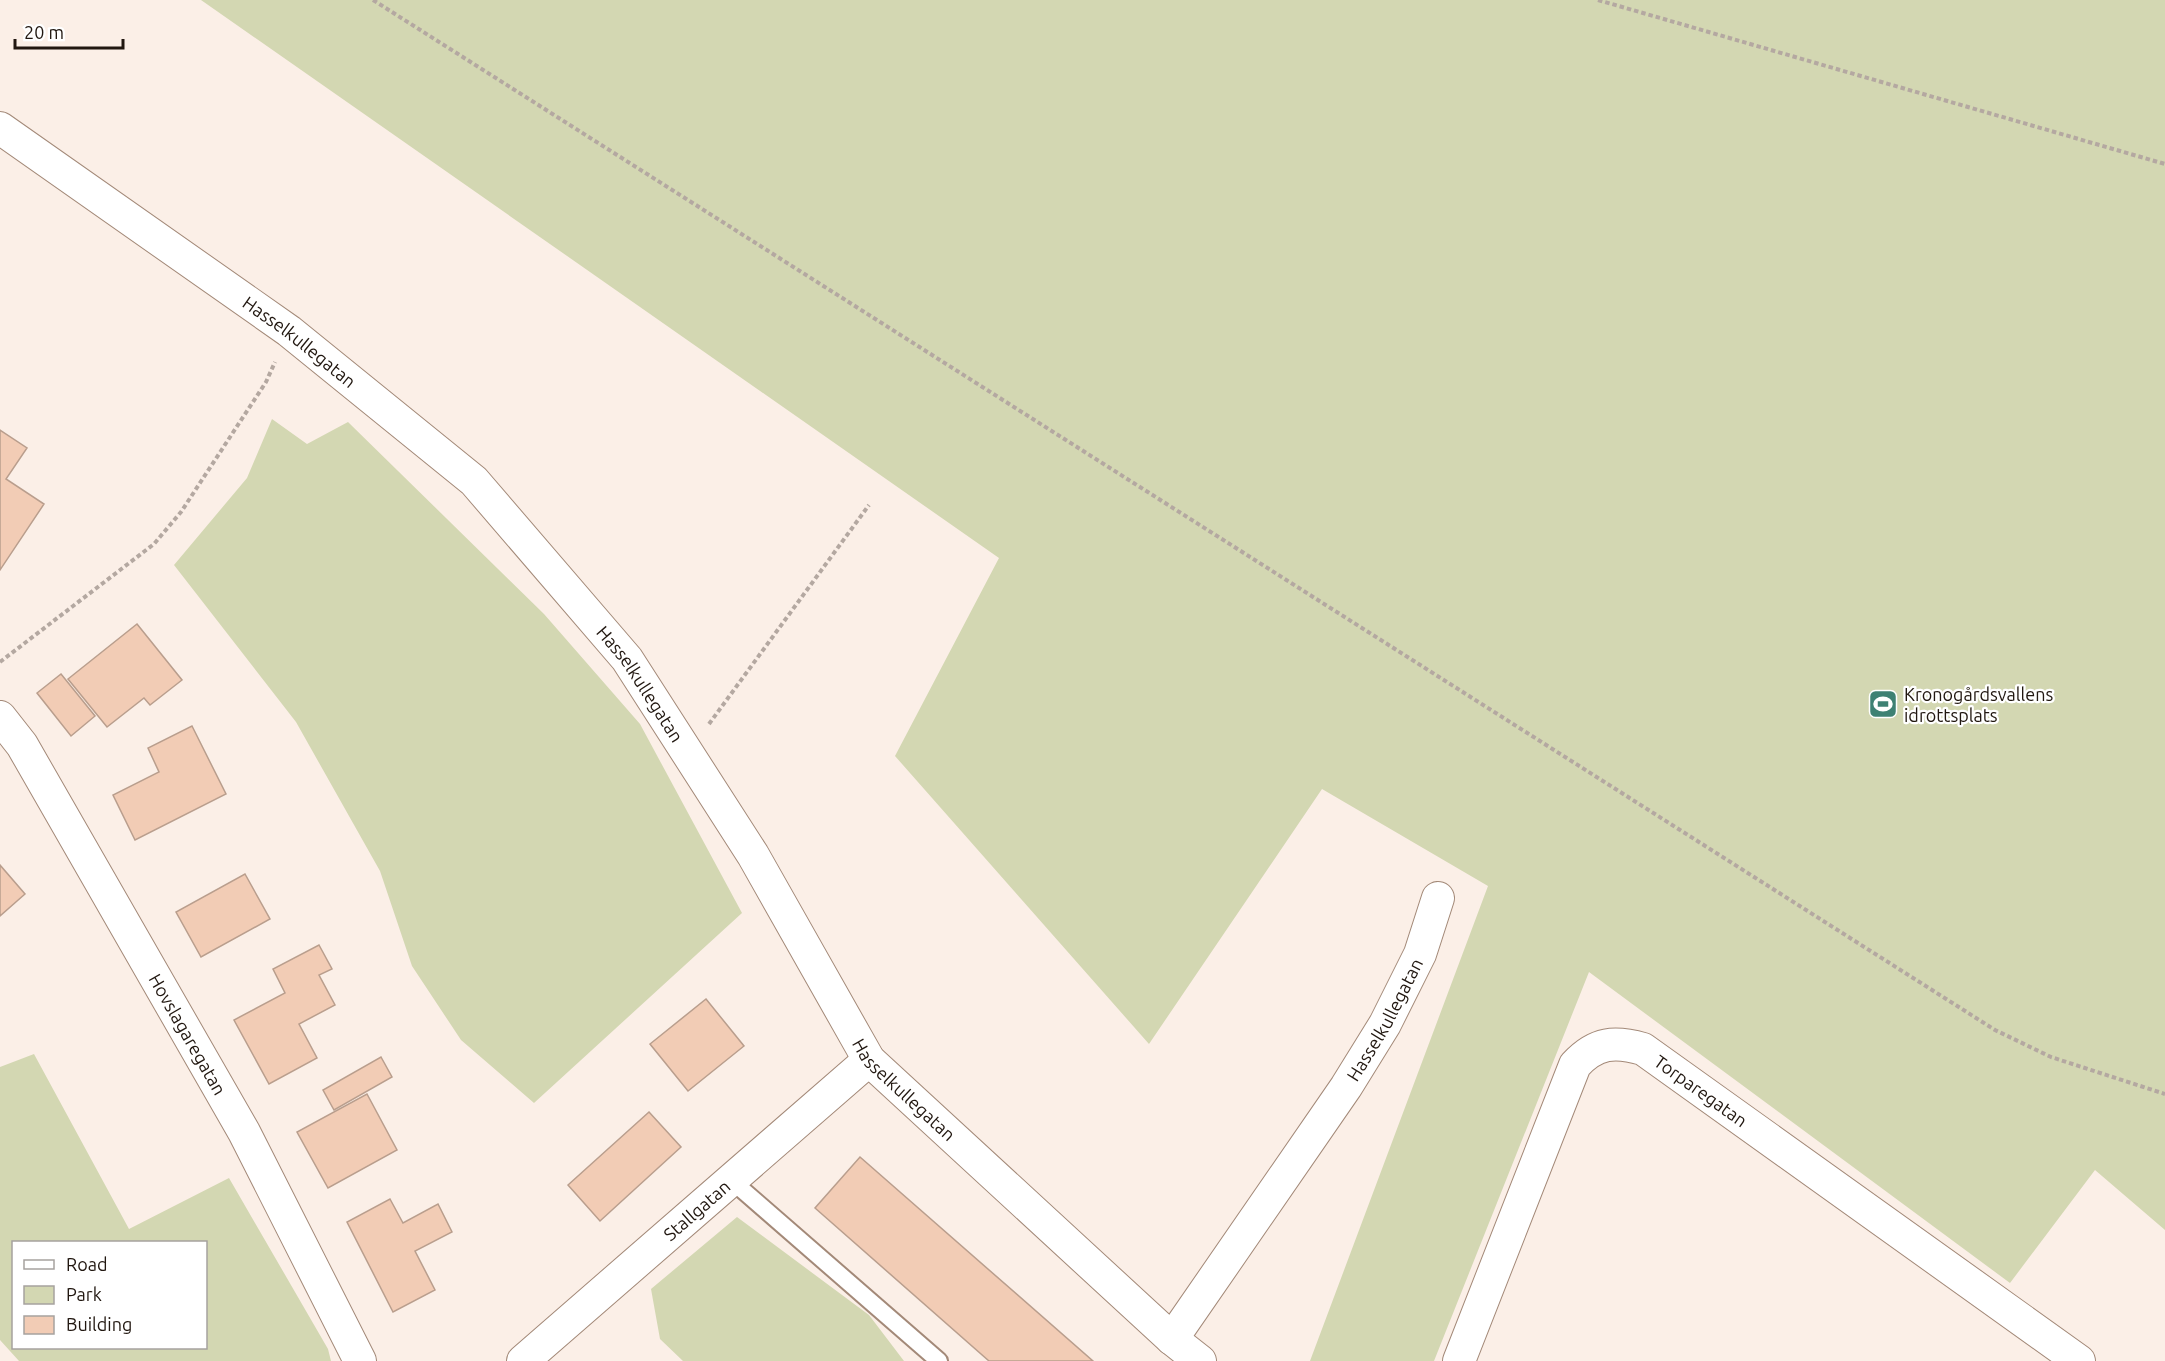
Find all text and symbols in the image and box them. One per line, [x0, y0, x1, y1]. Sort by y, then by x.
scale bar [15, 12, 123, 50]
text: 20 m [24, 22, 64, 42]
street label: Hasselkullegatan [239, 292, 360, 391]
street label: Hasselkullegatan [593, 622, 688, 746]
place label: Kronogårdsvallens idrottsplats [1904, 684, 2054, 725]
sports icon: Kronogårdsvallens idrottsplats [1867, 688, 1899, 720]
street label: Hasselkullegatan [1342, 955, 1426, 1084]
street label: Hovslagaregatan [145, 970, 230, 1098]
street label: Hasselkullegatan [849, 1035, 960, 1145]
street label: Torparegatan [1651, 1051, 1751, 1130]
street label: Stallgatan [659, 1176, 734, 1244]
legend [12, 1241, 207, 1349]
text: Road [66, 1254, 108, 1274]
text: Park [66, 1284, 102, 1304]
text: Building [66, 1314, 132, 1334]

